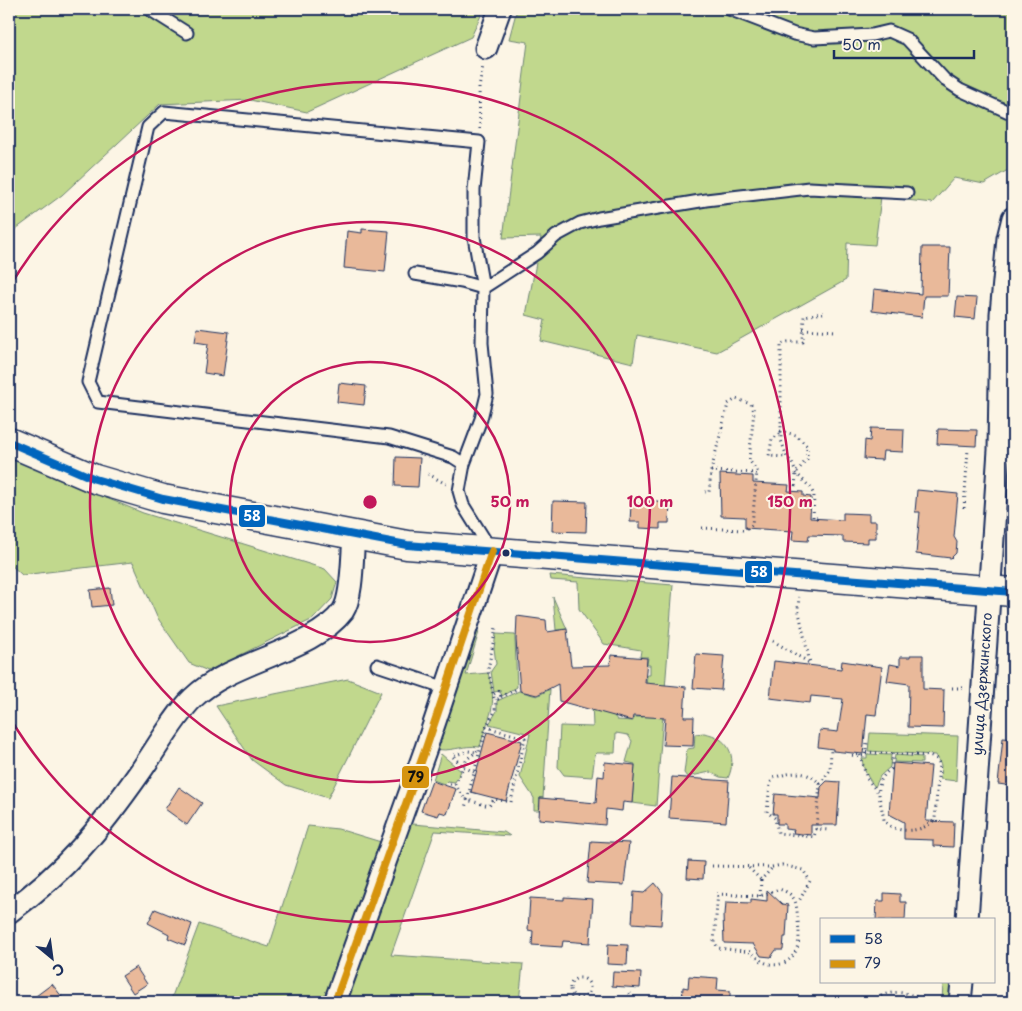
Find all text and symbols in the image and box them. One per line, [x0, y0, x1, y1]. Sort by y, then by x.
scale bar [834, 28, 974, 60]
text: 50 m [842, 32, 881, 55]
text: 50 m [491, 489, 529, 512]
text: 100 m [627, 489, 673, 512]
text: 150 m [767, 489, 813, 512]
centre of rings [361, 493, 379, 511]
line badge: 58 [238, 504, 266, 528]
text: 58 [243, 505, 261, 526]
unlabelled marker [501, 548, 511, 558]
line badge: 58 [744, 560, 773, 584]
text: 58 [750, 561, 768, 582]
street label: улица Дзержинского [966, 612, 997, 756]
line badge: 79 [401, 765, 430, 789]
text: 79 [408, 766, 424, 787]
legend [820, 918, 994, 984]
text: 58 [864, 926, 883, 949]
north arrow [28, 934, 78, 984]
text: 79 [864, 950, 881, 973]
text: С [49, 958, 68, 982]

